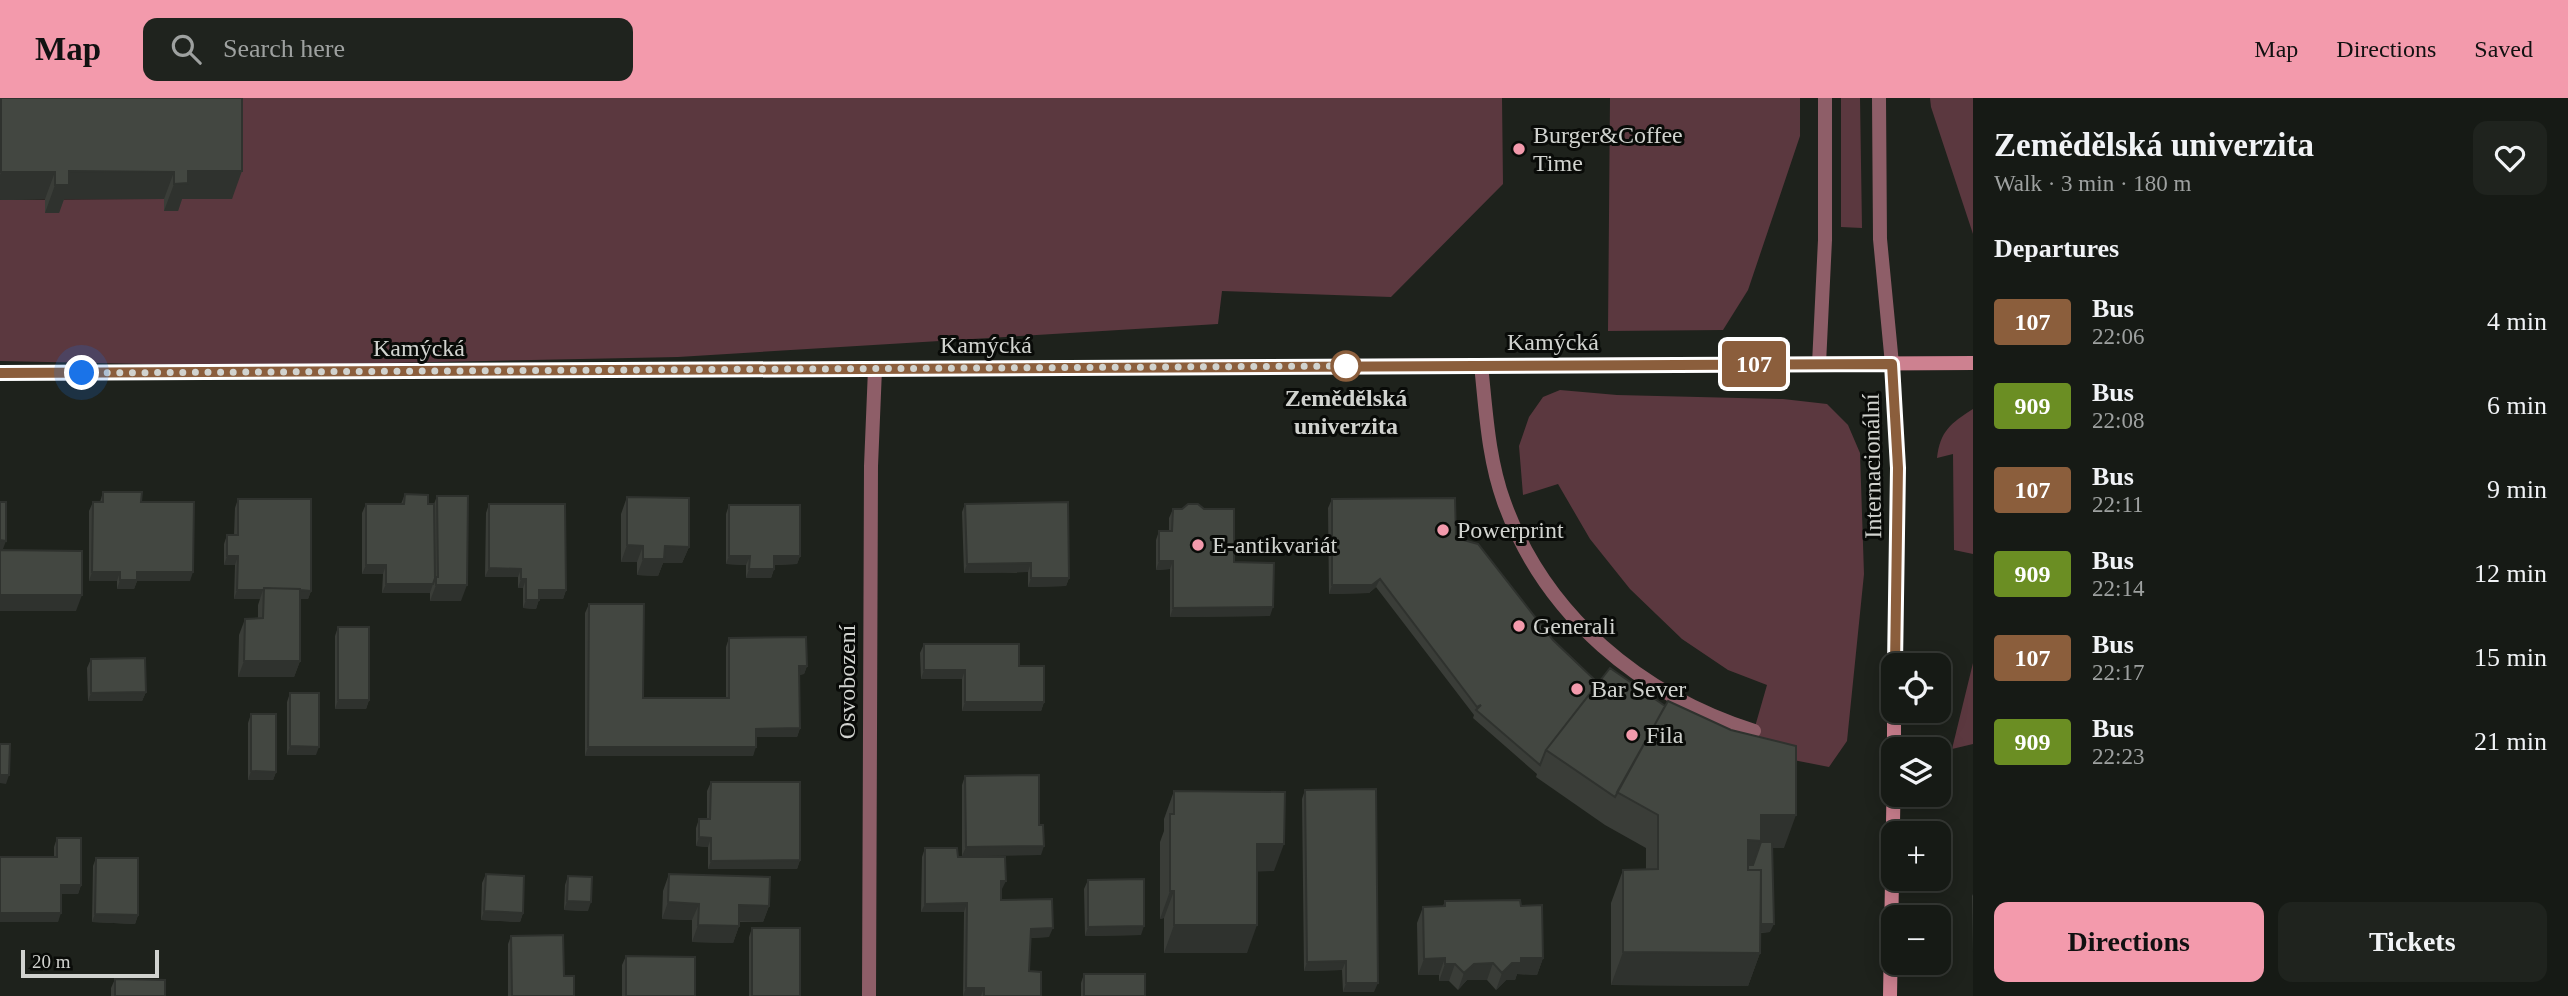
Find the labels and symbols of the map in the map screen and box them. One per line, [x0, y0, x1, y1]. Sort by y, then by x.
place label: Burger&Coffee Time [1533, 122, 1683, 176]
marker: Burger&Coffee Time [1511, 141, 1527, 157]
street label: Kamýcká [1507, 329, 1599, 355]
street label: Kamýcká [940, 332, 1032, 358]
street label: Kamýcká [373, 335, 465, 361]
line badge: 107 [1714, 341, 1794, 387]
marker: Zemědělská univerzita [1331, 351, 1361, 381]
your location [64, 355, 99, 390]
place label: Zemědělská univerzita [1285, 385, 1407, 439]
street label: Internacionální [1858, 393, 1886, 539]
place label: Powerprint [1457, 517, 1564, 543]
marker: Powerprint [1435, 522, 1451, 538]
place label: E-antikvariát [1212, 532, 1338, 558]
marker: E-antikvariát [1190, 537, 1206, 553]
place label: Generali [1533, 613, 1616, 639]
marker: Generali [1511, 618, 1527, 634]
street label: Osvobození [834, 624, 860, 739]
place label: Bar Sever [1591, 676, 1686, 702]
marker: Bar Sever [1569, 681, 1585, 697]
place label: Fila [1646, 722, 1684, 748]
marker: Fila [1624, 727, 1640, 743]
scale bar [21, 947, 159, 979]

